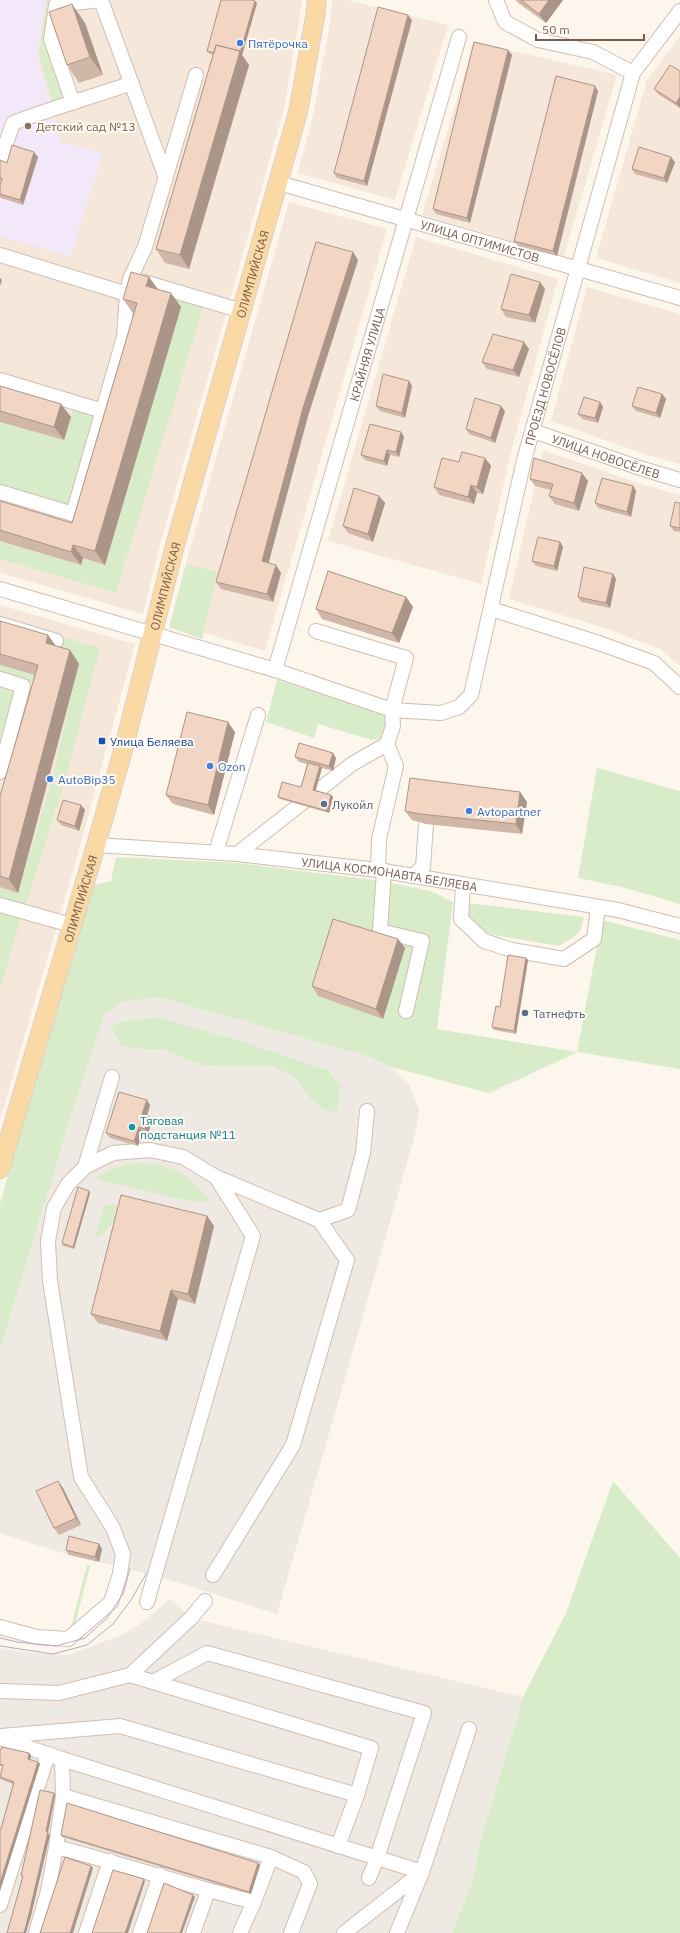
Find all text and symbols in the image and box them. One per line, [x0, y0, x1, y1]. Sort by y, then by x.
scale bar [536, 16, 644, 42]
text: 50 m [542, 22, 570, 37]
place label: Пятёрочка [248, 36, 308, 51]
marker: Пятёрочка [235, 38, 245, 48]
place label: Детский сад №13 [36, 119, 136, 134]
marker: Детский сад №13 [23, 121, 33, 131]
street label: УЛИЦА ОПТИМИСТОВ [419, 216, 541, 265]
street label: ОЛИМПИЙСКАЯ [232, 228, 272, 320]
street label: КРАЙНЯЯ УЛИЦА [346, 305, 388, 403]
street label: ПРОЕЗД НОВОСЁЛОВ [521, 325, 569, 447]
street label: УЛИЦА НОВОСЁЛЕВ [550, 431, 662, 481]
street label: ОЛИМПИЙСКАЯ [146, 540, 183, 632]
place label: Улица Беляева [110, 734, 194, 749]
marker: Улица Беляева [97, 736, 107, 746]
place label: Ozon [218, 759, 245, 774]
marker: Ozon [205, 761, 215, 771]
place label: AutoBip35 [58, 772, 116, 787]
marker: AutoBip35 [45, 774, 55, 784]
place label: Лукойл [332, 797, 373, 812]
marker: Лукойл [319, 799, 329, 809]
place label: Avtopartner [477, 804, 542, 819]
marker: Avtopartner [464, 806, 474, 816]
street label: ОЛИМПИЙСКАЯ [60, 853, 100, 944]
street label: УЛИЦА КОСМОНАВТА БЕЛЯЕВА [301, 854, 479, 894]
place label: Татнефть [533, 1006, 585, 1021]
marker: Татнефть [520, 1008, 530, 1018]
place label: Тяговая подстанция №11 [140, 1113, 236, 1142]
marker: Тяговая подстанция №11 [127, 1122, 137, 1132]

